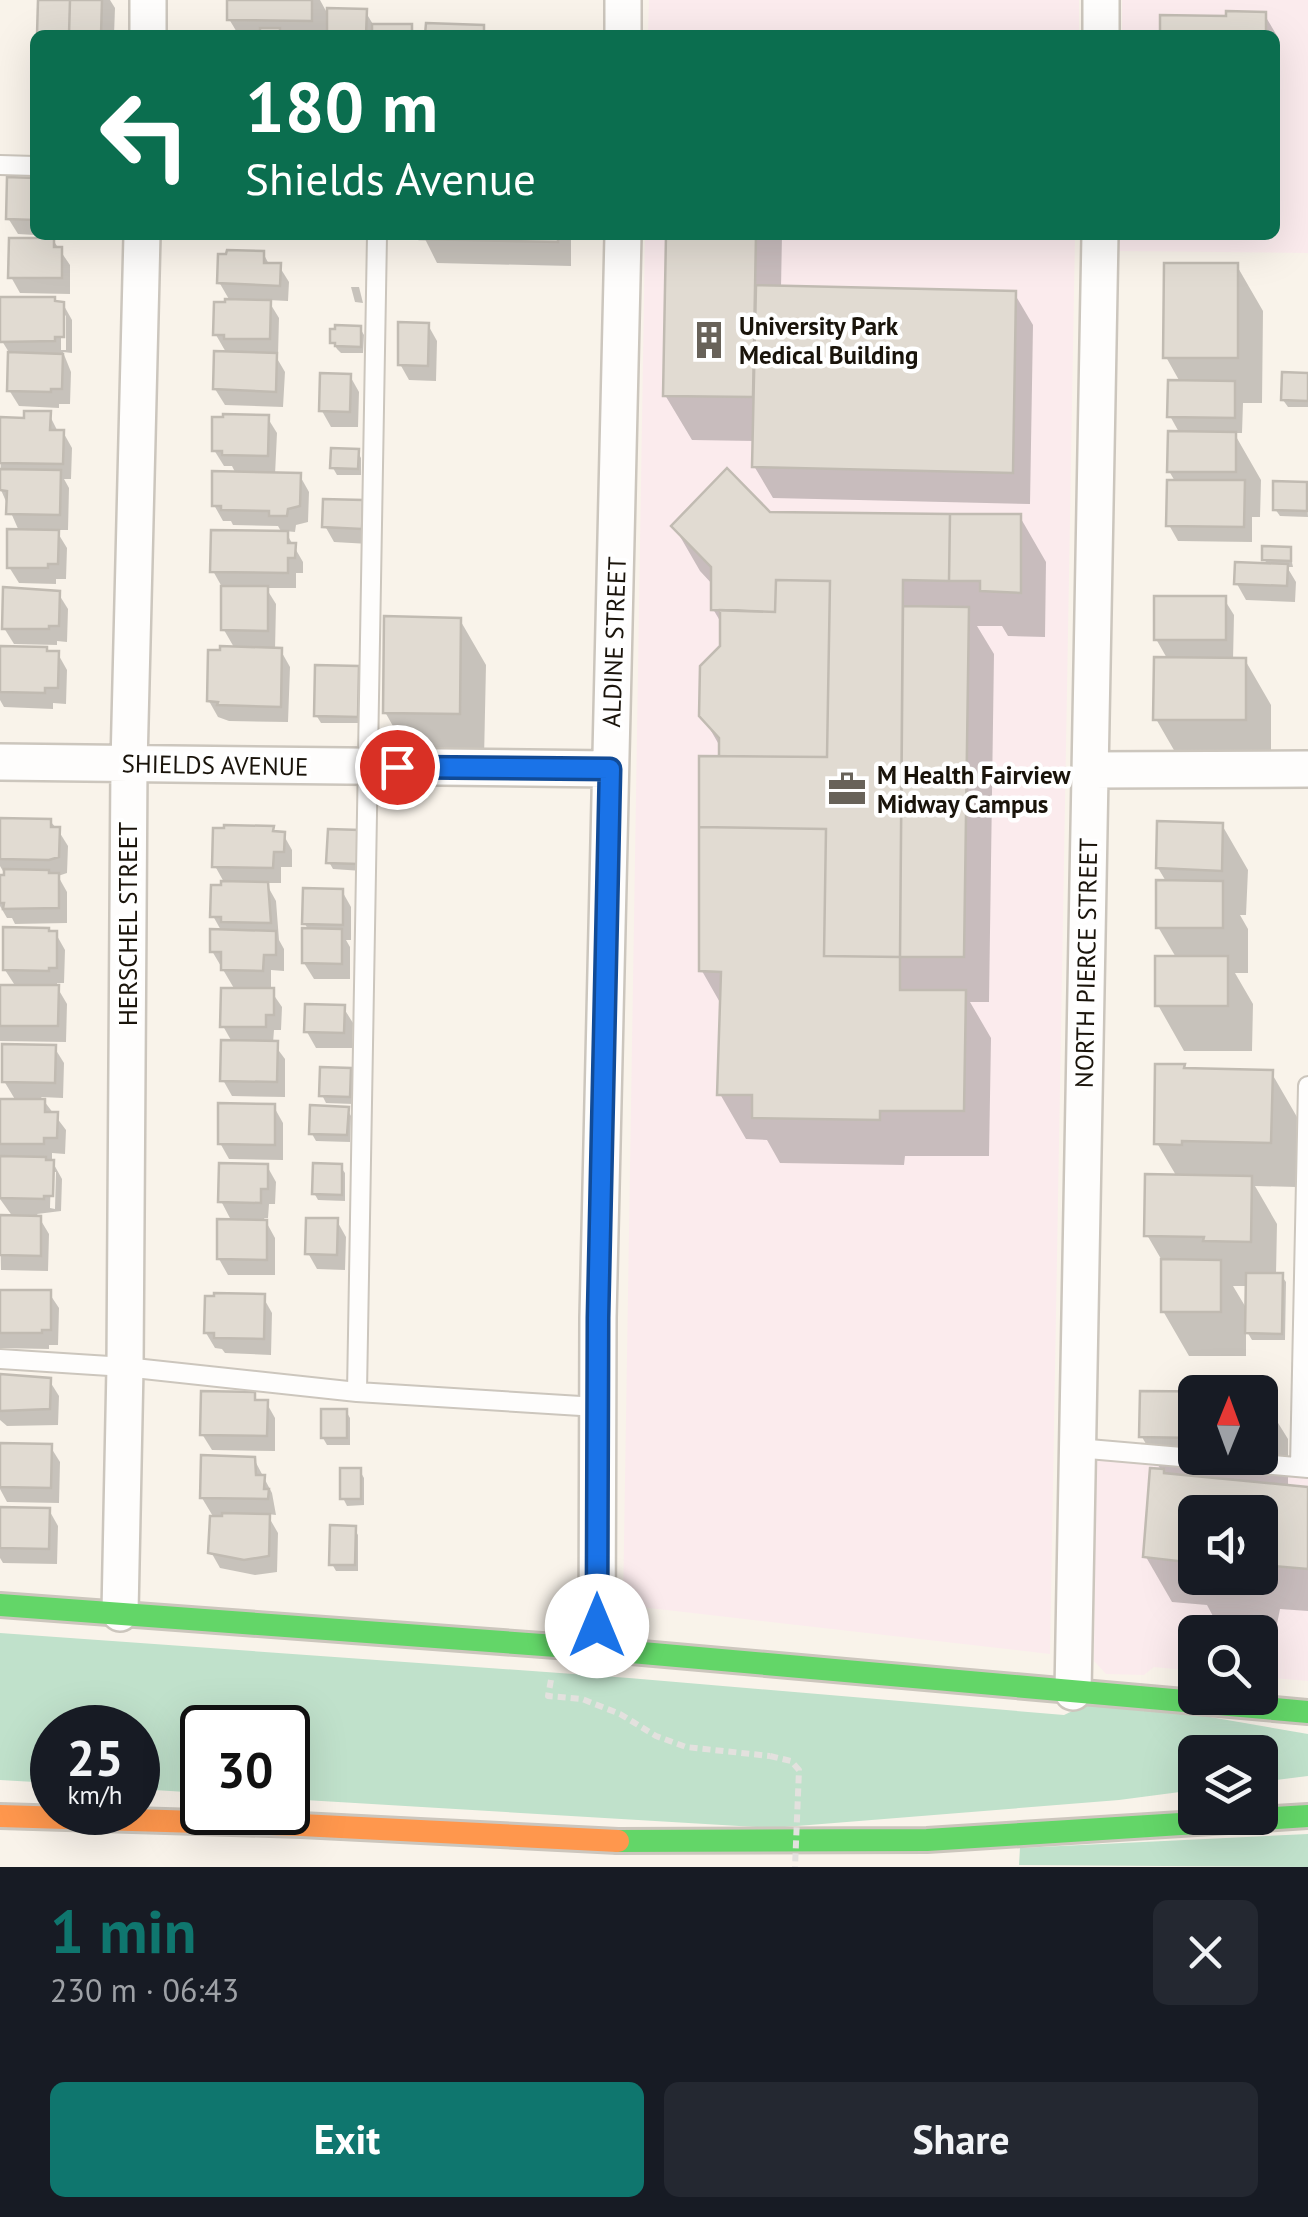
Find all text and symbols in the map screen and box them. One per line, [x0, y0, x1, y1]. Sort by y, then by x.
text: 180 m [245, 61, 438, 151]
icon: left [80, 70, 210, 200]
text: Shields Avenue [245, 149, 536, 207]
place label: University Park Medical Building [739, 310, 918, 371]
building icon: University Park Medical Building [688, 319, 730, 361]
street label: ALDINE STREET [595, 556, 633, 728]
pin [355, 725, 440, 810]
icon: arrive [370, 740, 425, 795]
street label: SHIELDS AVENUE [121, 747, 309, 783]
place label: M Health Fairview Midway Campus [877, 759, 1072, 820]
office icon: M Health Fairview Midway Campus [826, 768, 868, 810]
street label: HERSCHEL STREET [112, 822, 144, 1026]
street label: NORTH PIERCE STREET [1068, 838, 1104, 1088]
north arrow [1178, 1375, 1278, 1475]
map controls [1178, 1375, 1278, 1835]
button: sound [1178, 1495, 1278, 1595]
position arrow [545, 1574, 649, 1678]
button: search [1178, 1615, 1278, 1715]
speed limit sign: 30 [180, 1705, 310, 1835]
text: 25 [67, 1725, 123, 1790]
button: layers [1178, 1735, 1278, 1835]
text: km/h [68, 1779, 122, 1811]
text: 1 min [50, 1892, 196, 1970]
button: close [1153, 1900, 1258, 2005]
text: 230 m · 06:43 [50, 1969, 239, 2011]
button: Exit [50, 2082, 644, 2197]
button: Share [664, 2082, 1258, 2197]

